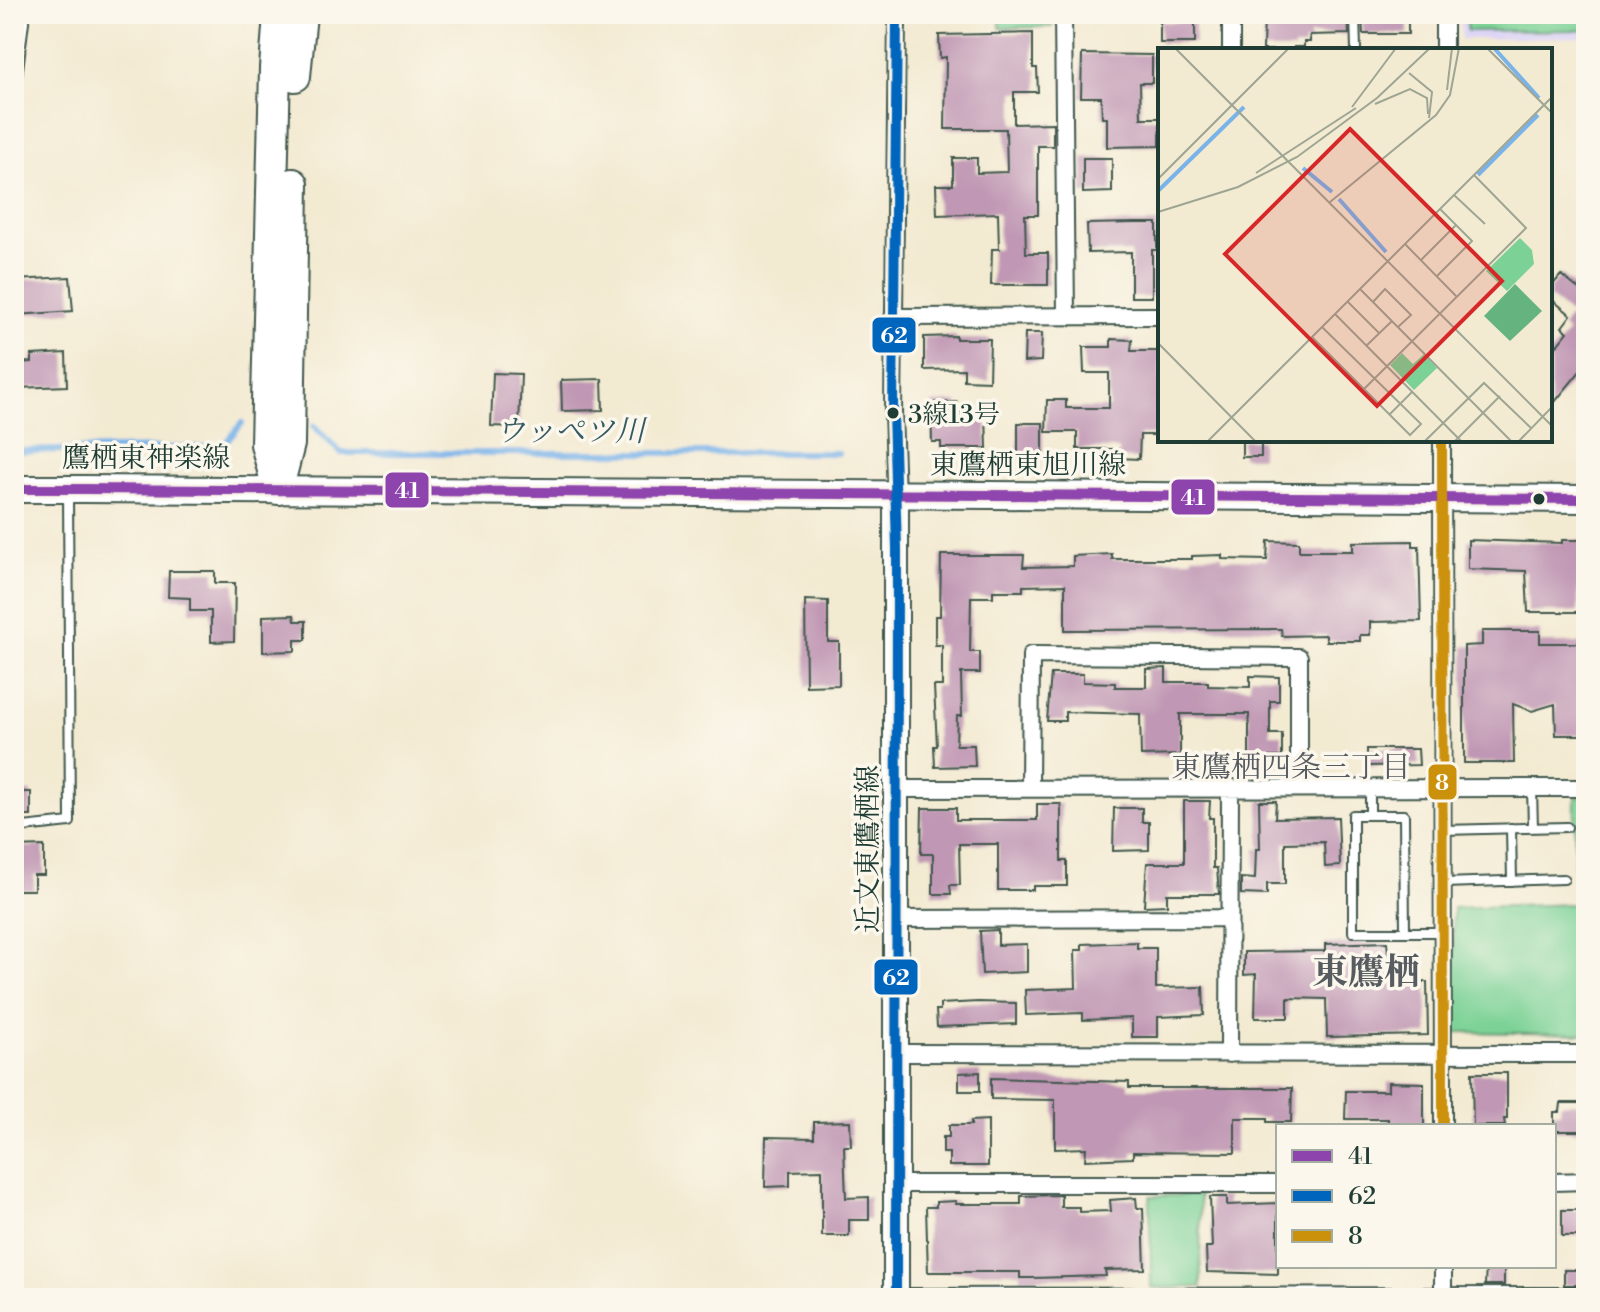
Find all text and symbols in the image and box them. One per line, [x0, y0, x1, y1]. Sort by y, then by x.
inset map [1158, 48, 1552, 442]
line badge: 62 [871, 316, 917, 354]
text: 62 [880, 323, 908, 350]
place label: 3線13号 [908, 399, 1000, 431]
marker: 3線13号 [885, 405, 901, 421]
water label: ウッペツ川 [495, 413, 648, 451]
street label: 鷹栖東神楽線 [62, 441, 230, 476]
street label: 東鷹栖東旭川線 [930, 448, 1126, 483]
line badge: 41 [384, 471, 430, 509]
text: 41 [394, 478, 420, 505]
line badge: 41 [1170, 478, 1216, 516]
text: 41 [1180, 485, 1206, 512]
unlabelled marker [1531, 491, 1547, 507]
district label: 東鷹栖四条三丁目 [1171, 749, 1411, 787]
line badge: 8 [1427, 763, 1458, 801]
street label: 近文東鷹栖線 [851, 765, 886, 933]
text: 8 [1435, 770, 1449, 797]
district label: 東鷹栖 [1312, 951, 1420, 996]
line badge: 62 [873, 958, 919, 996]
text: 62 [882, 965, 910, 992]
legend [1276, 1124, 1556, 1268]
text: 41 [1348, 1142, 1373, 1172]
text: 62 [1348, 1182, 1376, 1212]
text: 8 [1348, 1222, 1363, 1252]

